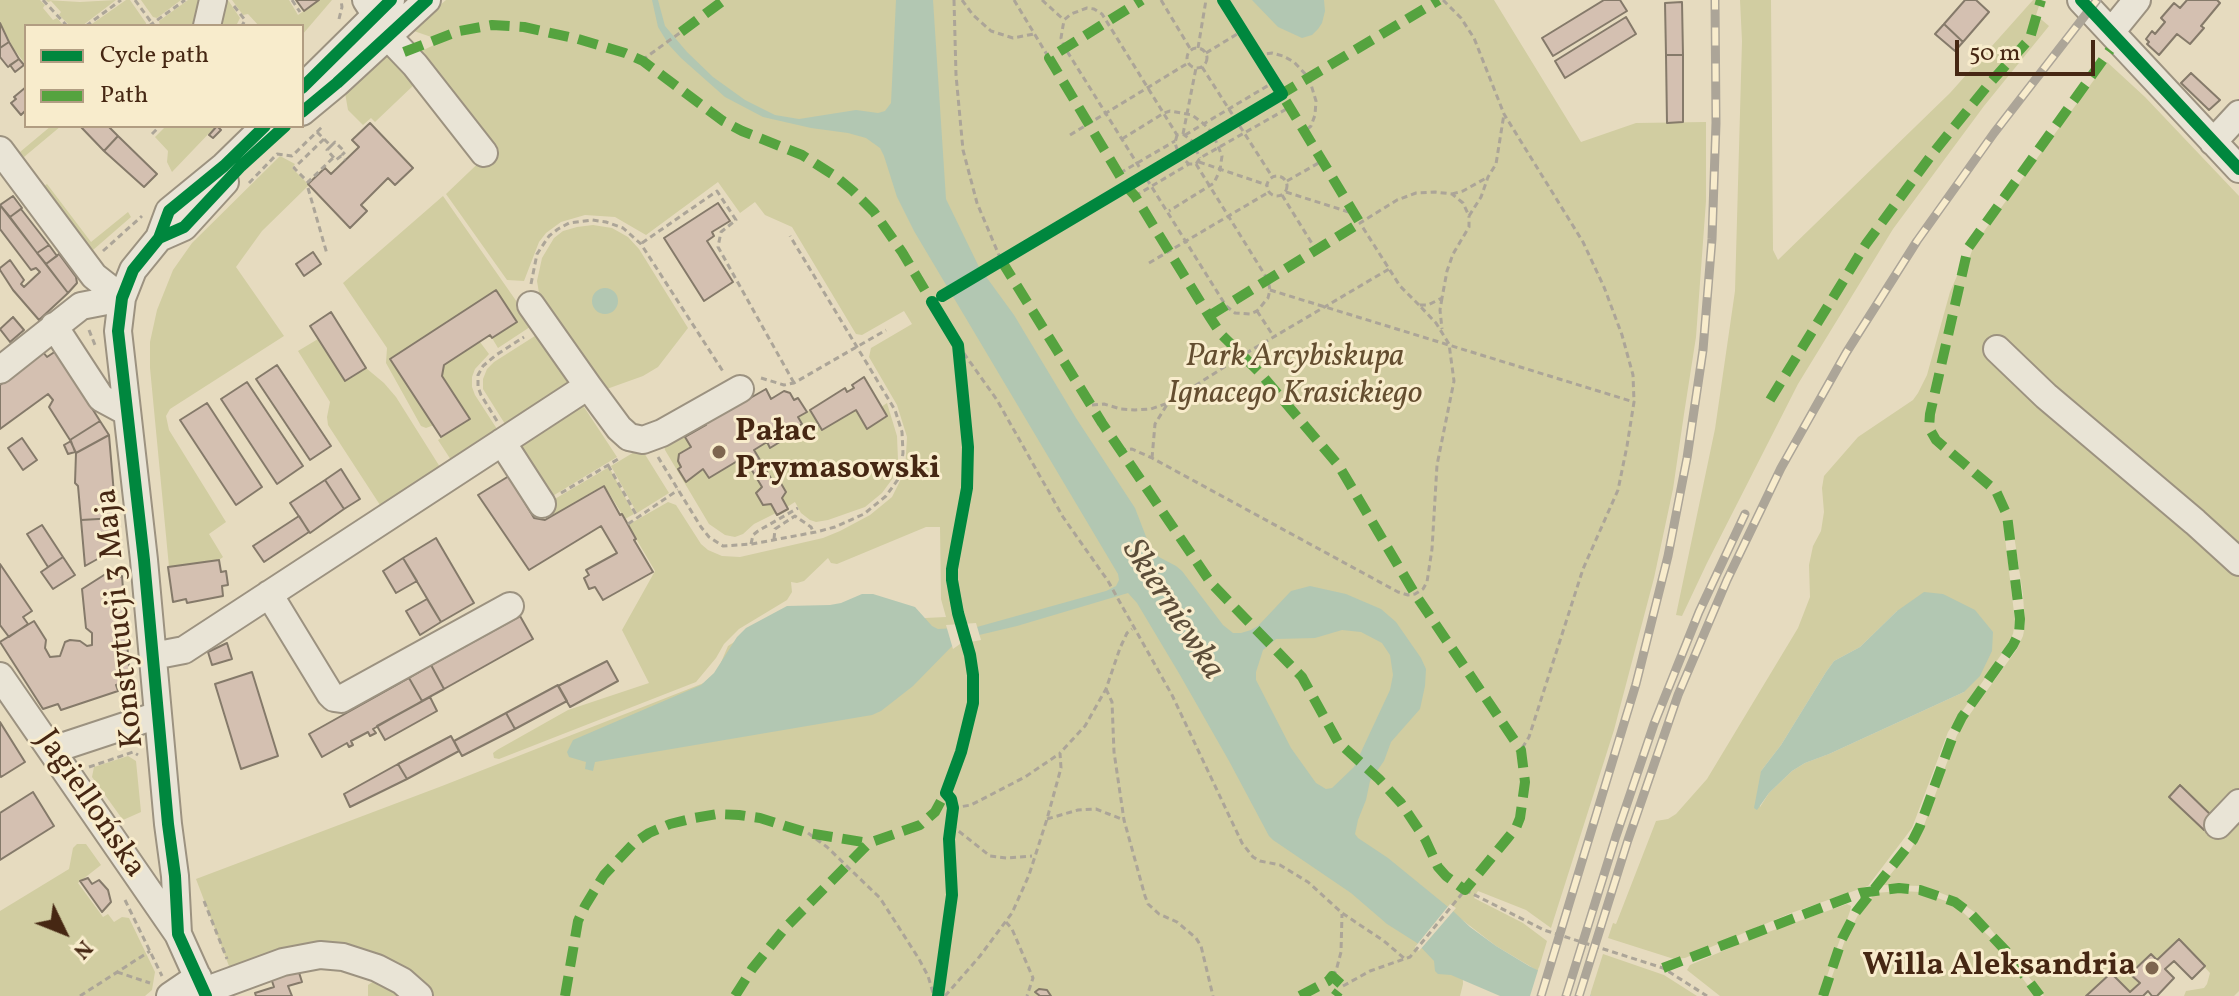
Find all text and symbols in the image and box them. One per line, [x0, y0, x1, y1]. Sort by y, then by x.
legend [24, 24, 304, 128]
scale bar [1959, 24, 2099, 74]
text: 50 m [1969, 37, 2021, 71]
text: Cycle path [100, 39, 209, 73]
text: Path [100, 79, 148, 113]
park label: Park Arcybiskupa Ignacego Krasickiego [1168, 340, 1422, 415]
place label: Pałac Prymasowski [735, 415, 940, 490]
marker: Pałac Prymasowski [710, 443, 728, 461]
street label: Konstytucji 3 Maja [89, 486, 155, 750]
water label: Skierniewka [1111, 533, 1231, 689]
street label: Jagiellońska [26, 724, 152, 886]
north arrow [24, 892, 104, 972]
text: N [65, 932, 99, 965]
place label: Willa Aleksandria [1863, 949, 2136, 987]
marker: Willa Aleksandria [2143, 959, 2161, 977]

